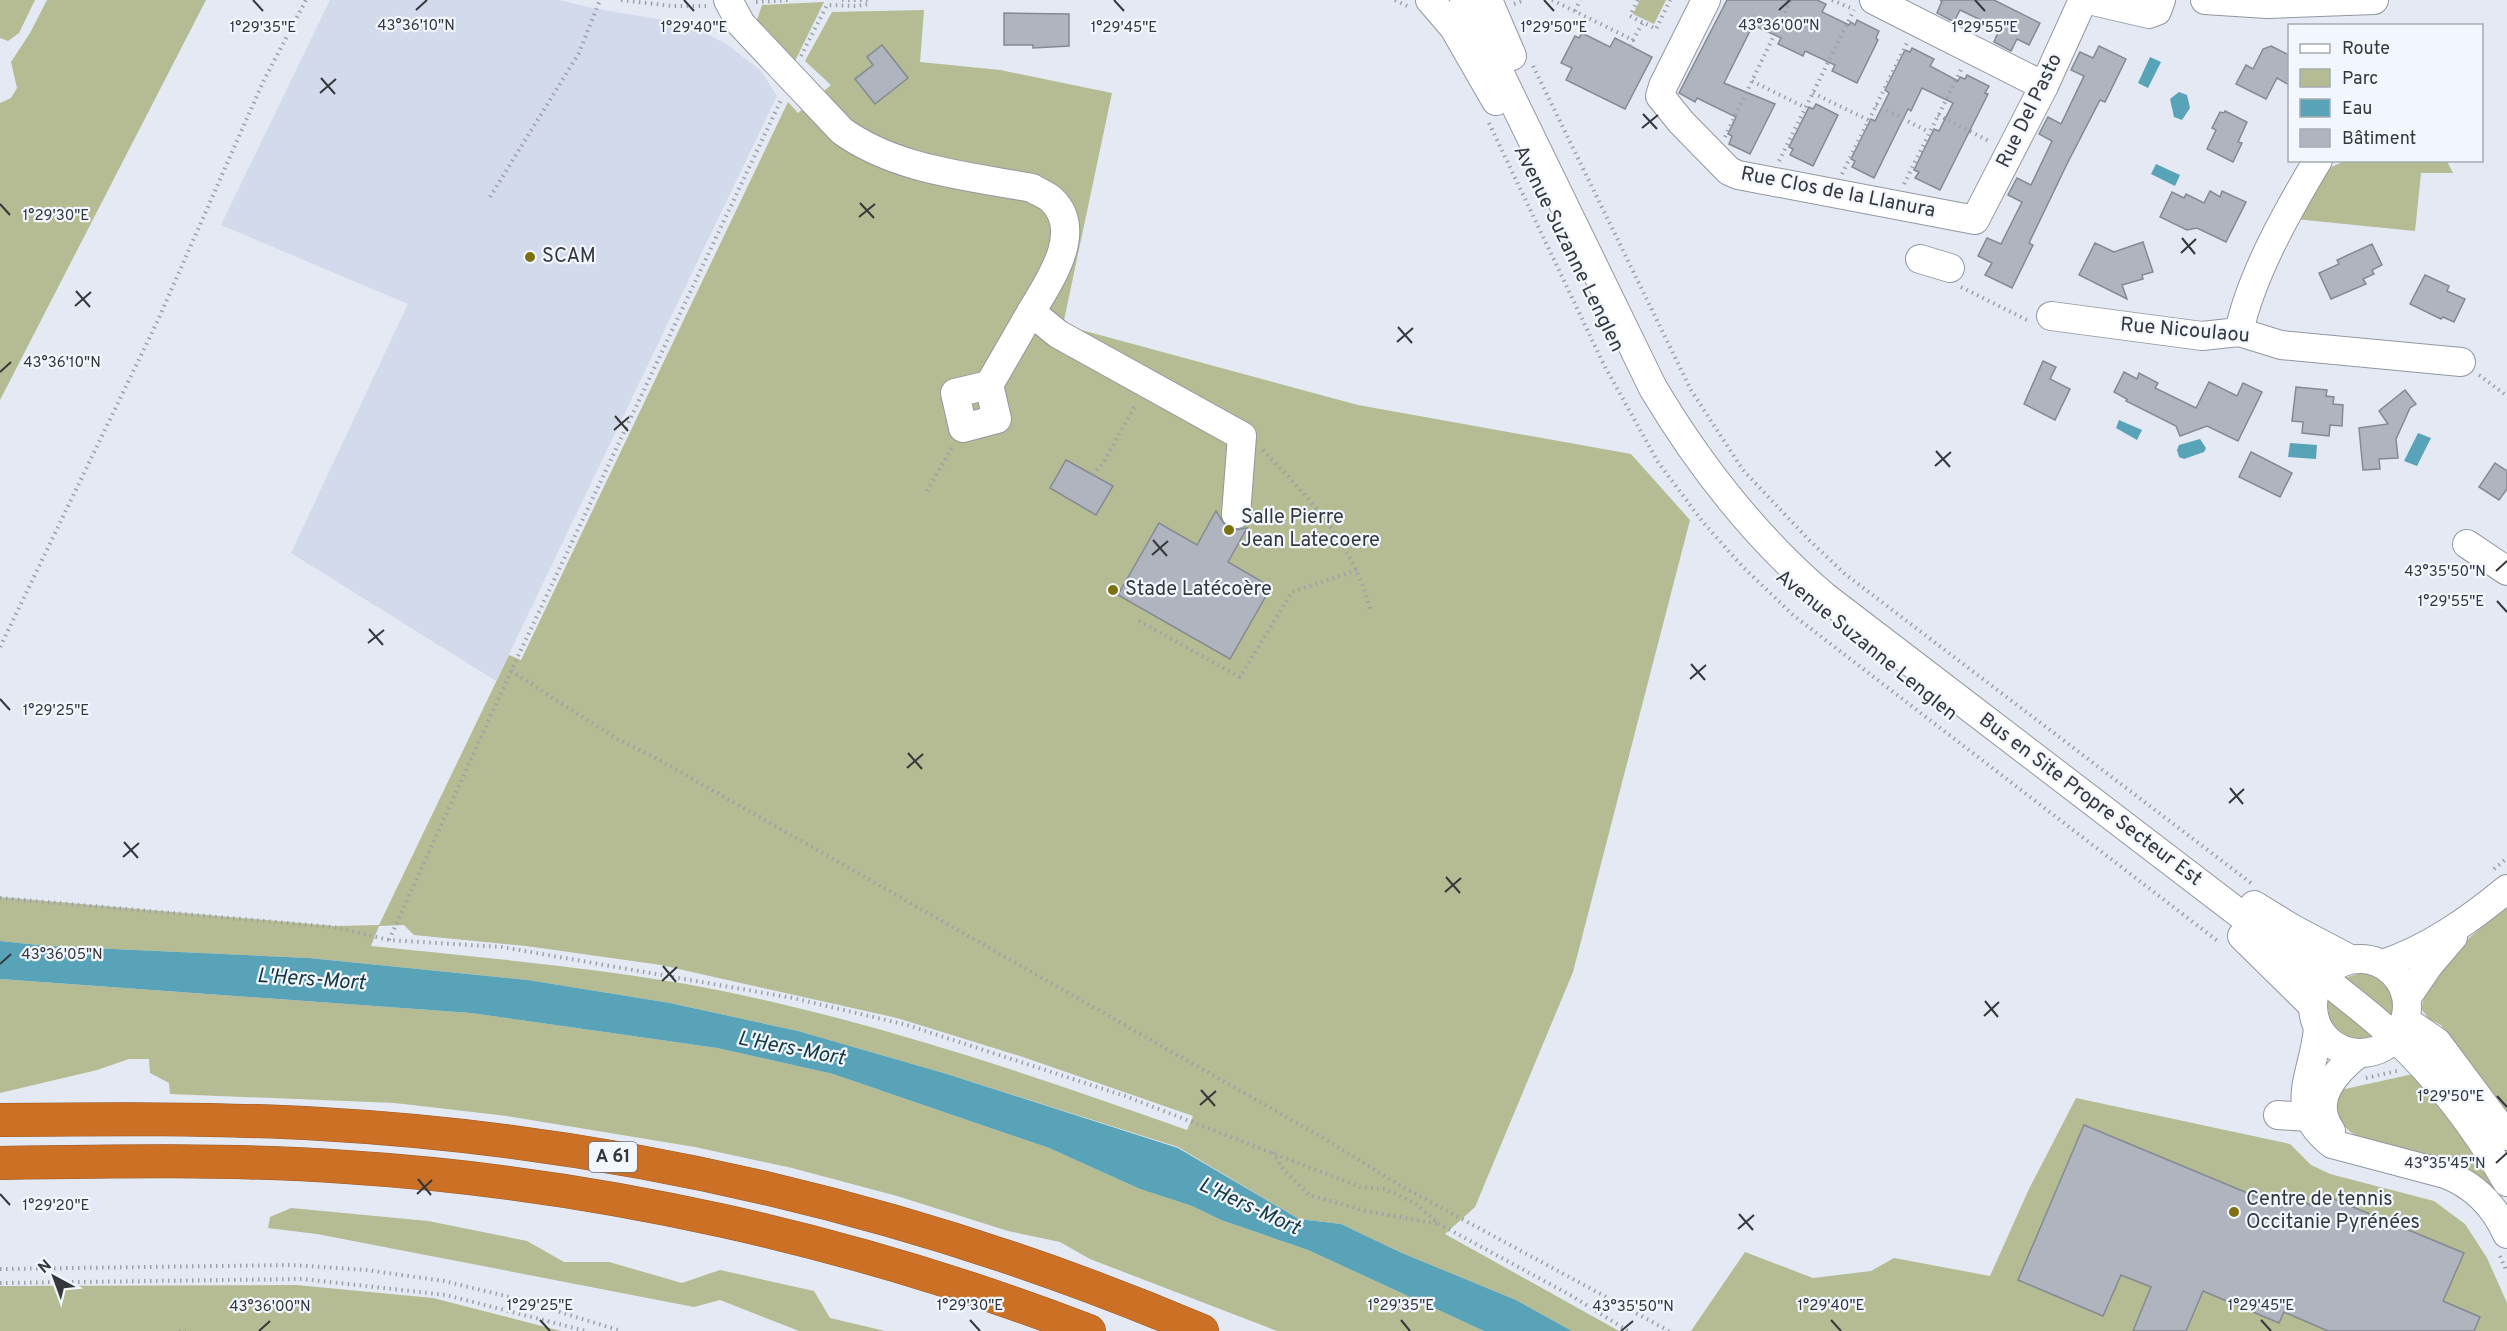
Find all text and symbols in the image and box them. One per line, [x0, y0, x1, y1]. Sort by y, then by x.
text: 43°36'10"N [377, 17, 455, 36]
text: 43°36'00"N [1738, 17, 1820, 36]
text: 1°29'35"E [230, 19, 296, 38]
text: 1°29'40"E [660, 19, 728, 38]
text: 1°29'45"E [1091, 19, 1157, 38]
text: 1°29'50"E [1520, 19, 1588, 38]
text: 1°29'55"E [1952, 19, 2018, 38]
legend [2288, 24, 2483, 162]
text: Route [2342, 38, 2390, 61]
street label: Rue Del Pasto [1991, 49, 2069, 173]
text: Parc [2342, 68, 2378, 91]
text: Eau [2342, 98, 2372, 121]
text: Bâtiment [2342, 128, 2416, 151]
street label: Avenue Suzanne Lenglen [1507, 141, 1629, 357]
street label: Rue Clos de la Llanura [1738, 161, 1938, 225]
text: 1°29'30"E [23, 207, 89, 226]
place label: SCAM [542, 244, 596, 270]
marker: SCAM [523, 250, 537, 264]
street label: Rue Nicoulaou [2119, 312, 2251, 350]
text: 43°36'10"N [23, 354, 101, 373]
place label: Salle Pierre Jean Latecoere [1241, 505, 1380, 554]
marker: Salle Pierre Jean Latecoere [1222, 523, 1236, 537]
text: 43°35'50"N [2404, 563, 2486, 582]
street label: Avenue Suzanne Lenglen [1770, 565, 1962, 727]
place label: Stade Latécoère [1125, 577, 1272, 603]
marker: Stade Latécoère [1106, 583, 1120, 597]
text: 1°29'55"E [2418, 593, 2484, 612]
text: 1°29'25"E [23, 702, 89, 721]
street label: Bus en Site Propre Secteur Est [1973, 707, 2207, 893]
text: 43°36'05"N [21, 946, 103, 965]
water label: L'Hers-Mort [256, 963, 368, 997]
water label: L'Hers-Mort [735, 1025, 848, 1073]
text: 1°29'50"E [2417, 1088, 2485, 1107]
road number: A 61 [589, 1142, 637, 1172]
text: 43°35'45"N [2404, 1155, 2486, 1174]
water label: L'Hers-Mort [1194, 1172, 1305, 1243]
place label: Centre de tennis Occitanie Pyrénées [2246, 1187, 2420, 1236]
text: 1°29'20"E [23, 1197, 89, 1216]
marker: Centre de tennis Occitanie Pyrénées [2227, 1205, 2241, 1219]
north arrow [24, 1247, 84, 1307]
text: N [35, 1256, 56, 1279]
text: 1°29'25"E [507, 1297, 573, 1316]
text: 1°29'30"E [937, 1297, 1003, 1316]
text: 1°29'35"E [1368, 1297, 1434, 1316]
text: 1°29'40"E [1797, 1297, 1865, 1316]
text: 1°29'45"E [2228, 1297, 2294, 1316]
text: 43°36'00"N [229, 1298, 311, 1317]
text: 43°35'50"N [1592, 1298, 1674, 1317]

